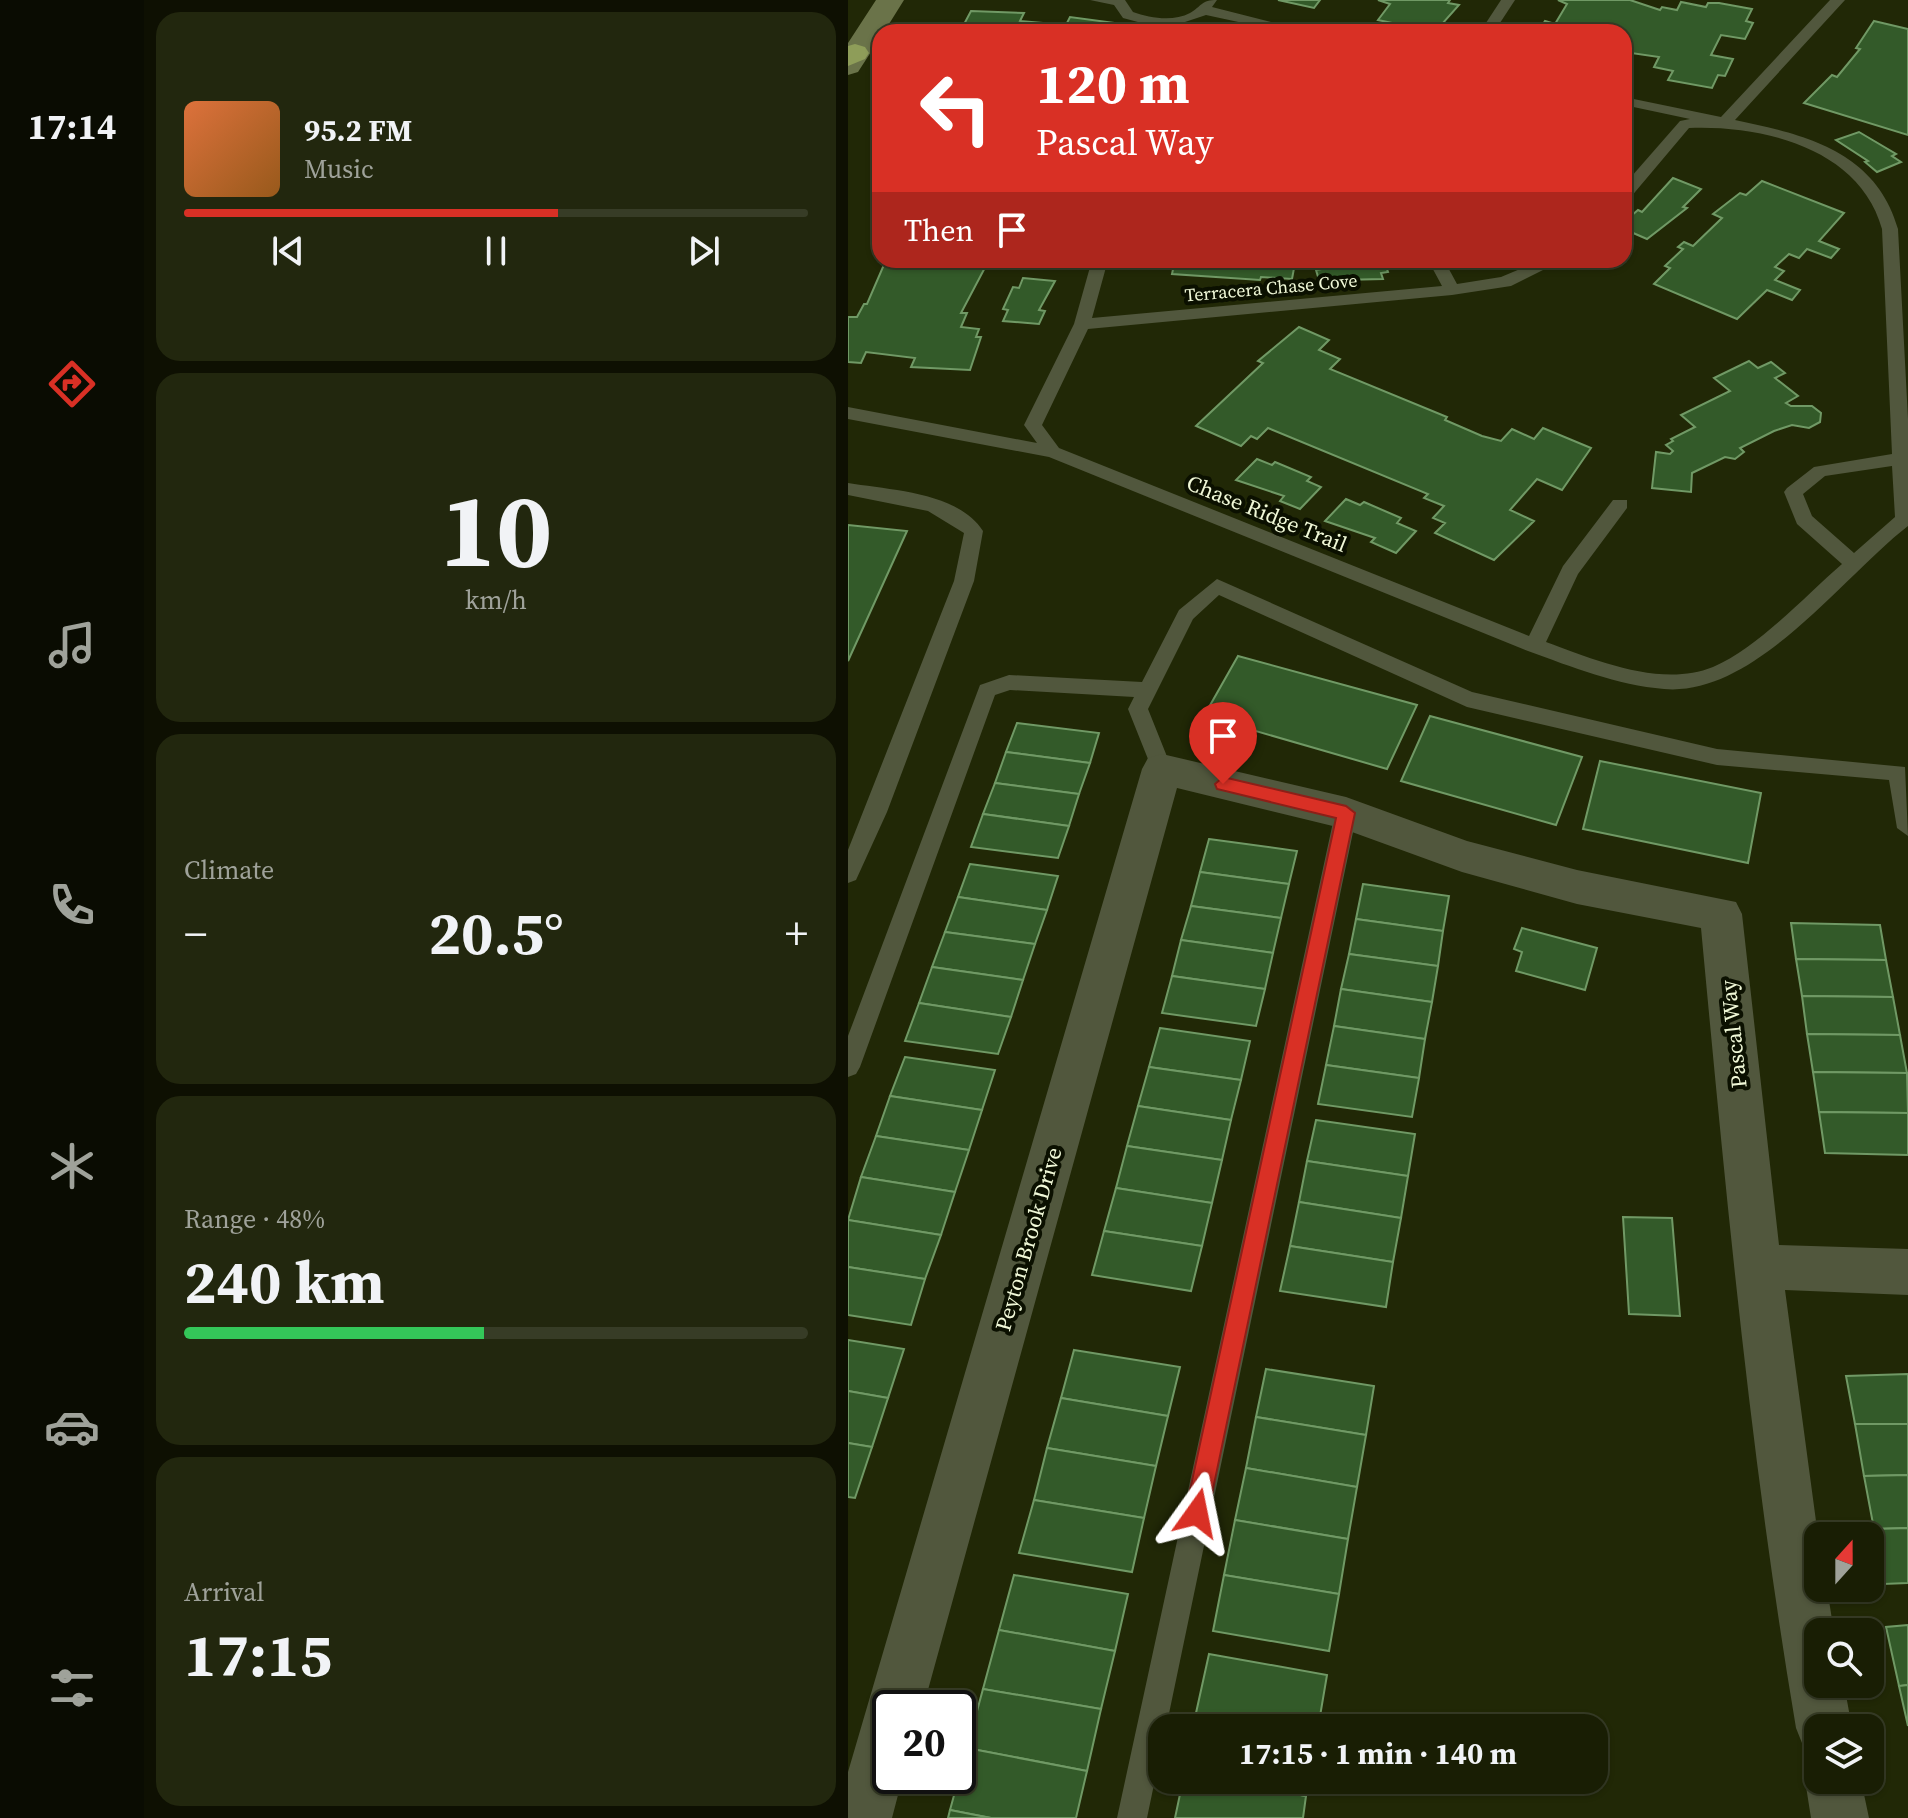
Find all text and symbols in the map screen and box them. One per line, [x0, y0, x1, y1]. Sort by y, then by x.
text: 120 m [1036, 45, 1190, 122]
icon: left [904, 56, 1008, 160]
text: 17:14 [28, 102, 116, 151]
text: 95.2 FM [304, 110, 412, 151]
text: Pascal Way [1036, 118, 1214, 167]
text: Music [304, 151, 374, 187]
icon: arrive [990, 208, 1034, 252]
text: Then [904, 210, 974, 251]
icon: previous [266, 229, 310, 273]
icon: pause [474, 229, 518, 273]
icon: next [682, 229, 726, 273]
street label: Terracera Chase Cove [1183, 267, 1358, 308]
icon: directions [44, 356, 100, 412]
text: 10 [440, 458, 552, 601]
street label: Chase Ridge Trail [1182, 467, 1352, 559]
text: km/h [465, 582, 527, 618]
icon: music [44, 617, 100, 673]
pin [1189, 702, 1257, 784]
icon: arrive [1201, 714, 1245, 758]
text: Climate [184, 852, 274, 888]
icon: phone [44, 877, 100, 933]
text: 20.5° [428, 892, 564, 974]
text: − [184, 903, 207, 964]
text: + [785, 903, 808, 964]
street label: Pascal Way [1712, 978, 1754, 1090]
icon: climate [44, 1138, 100, 1194]
street label: Peyton Brook Drive [987, 1144, 1069, 1334]
text: Range · 48% [184, 1201, 325, 1237]
text: 240 km [184, 1241, 385, 1323]
icon: car [44, 1399, 100, 1455]
position arrow [1155, 1471, 1239, 1555]
north arrow [1804, 1522, 1884, 1602]
map controls [1804, 1522, 1884, 1794]
text: Arrival [184, 1574, 264, 1610]
text: 17:15 [184, 1614, 332, 1696]
button: search [1804, 1618, 1884, 1698]
icon: filters [44, 1660, 100, 1716]
speed limit sign: 20 [872, 1690, 976, 1794]
button: layers [1804, 1714, 1884, 1794]
text: 17:15 · 1 min · 140 m [1239, 1733, 1517, 1774]

